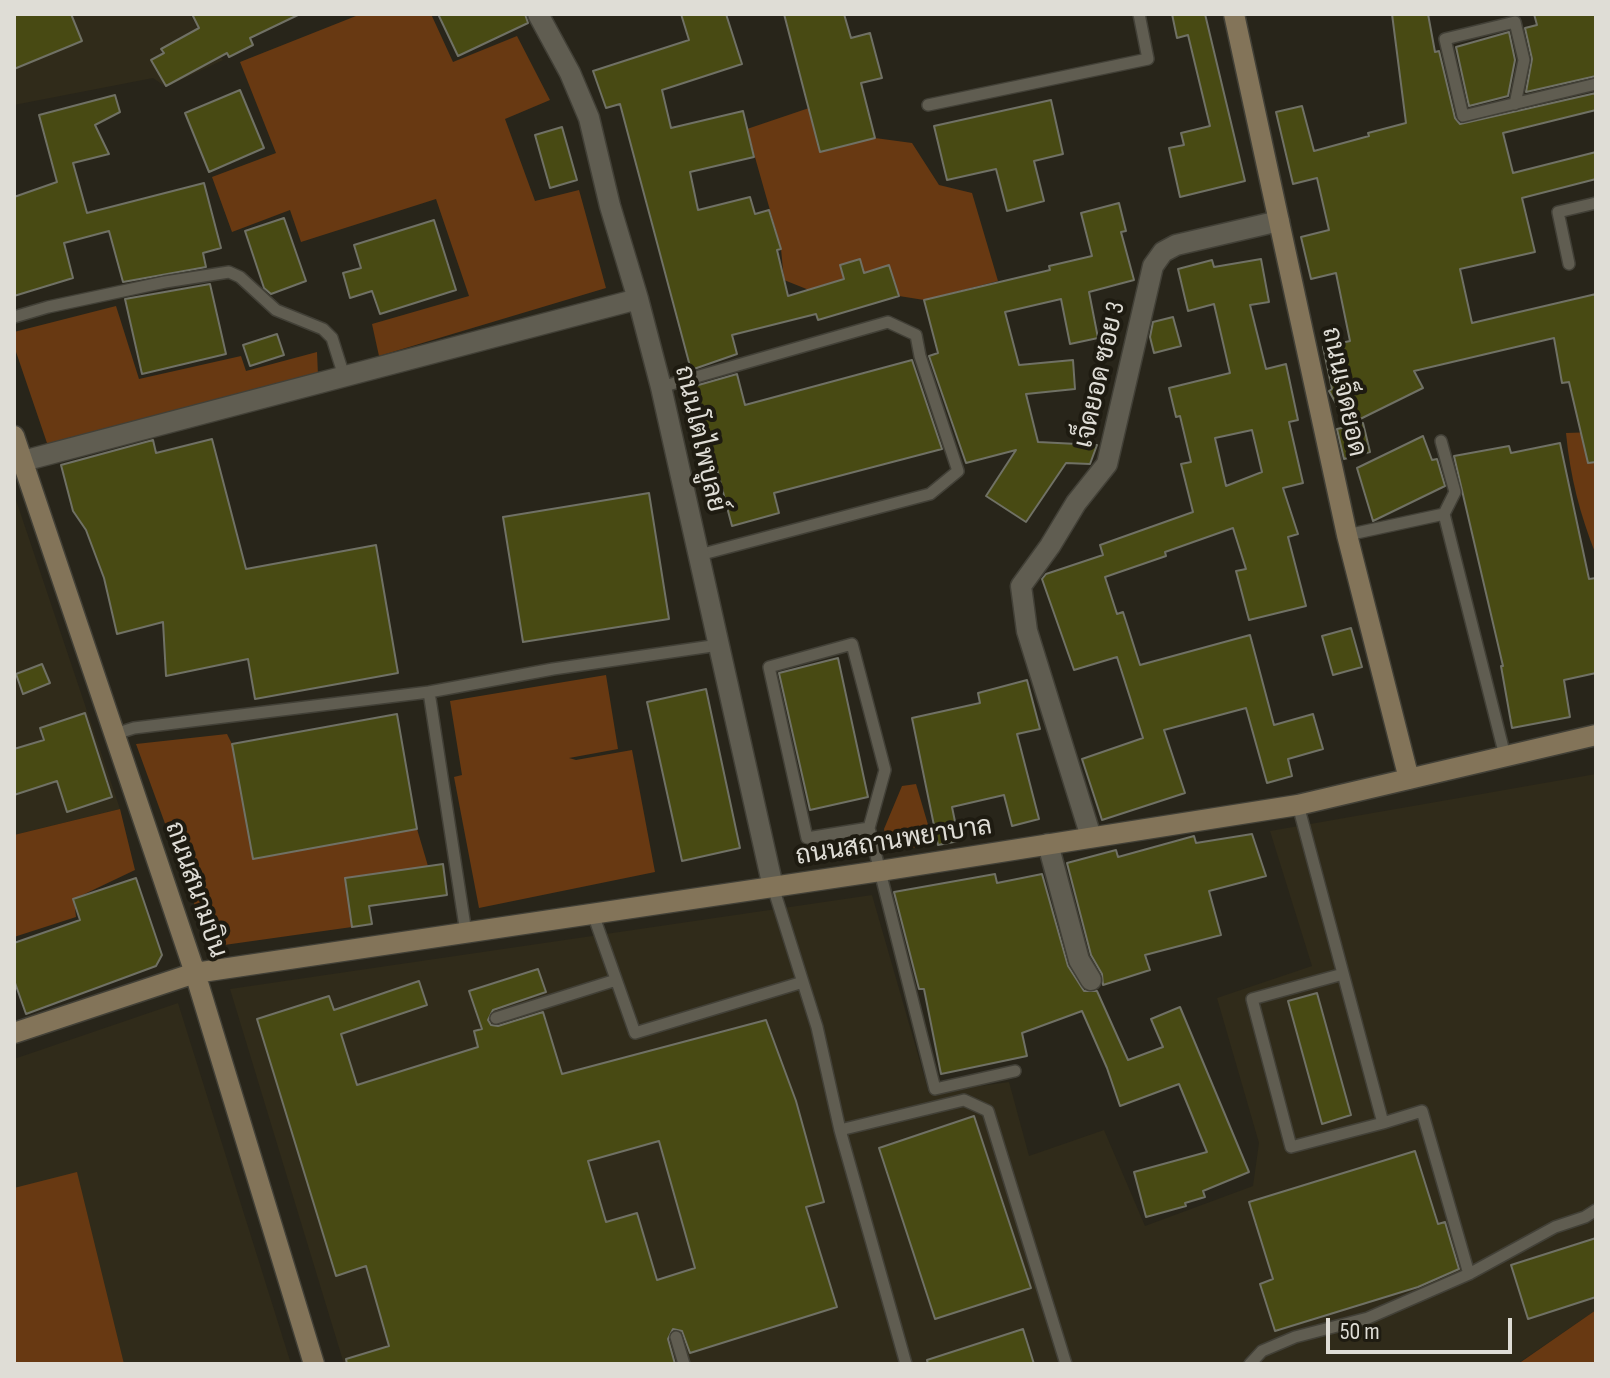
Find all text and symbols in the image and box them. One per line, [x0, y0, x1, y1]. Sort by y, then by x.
street label: เจ็ดยอด ซอย 3 [1069, 299, 1133, 451]
street label: ถนนเจ็ดยอด [1314, 324, 1372, 460]
street label: ถนนโตไพบูลย์ [667, 363, 731, 515]
street label: ถนนสถานพยาบาล [794, 811, 994, 873]
street label: ถนนสนามบิน [157, 818, 233, 962]
scale bar [1330, 1302, 1516, 1352]
text: 50 m [1340, 1317, 1380, 1346]

